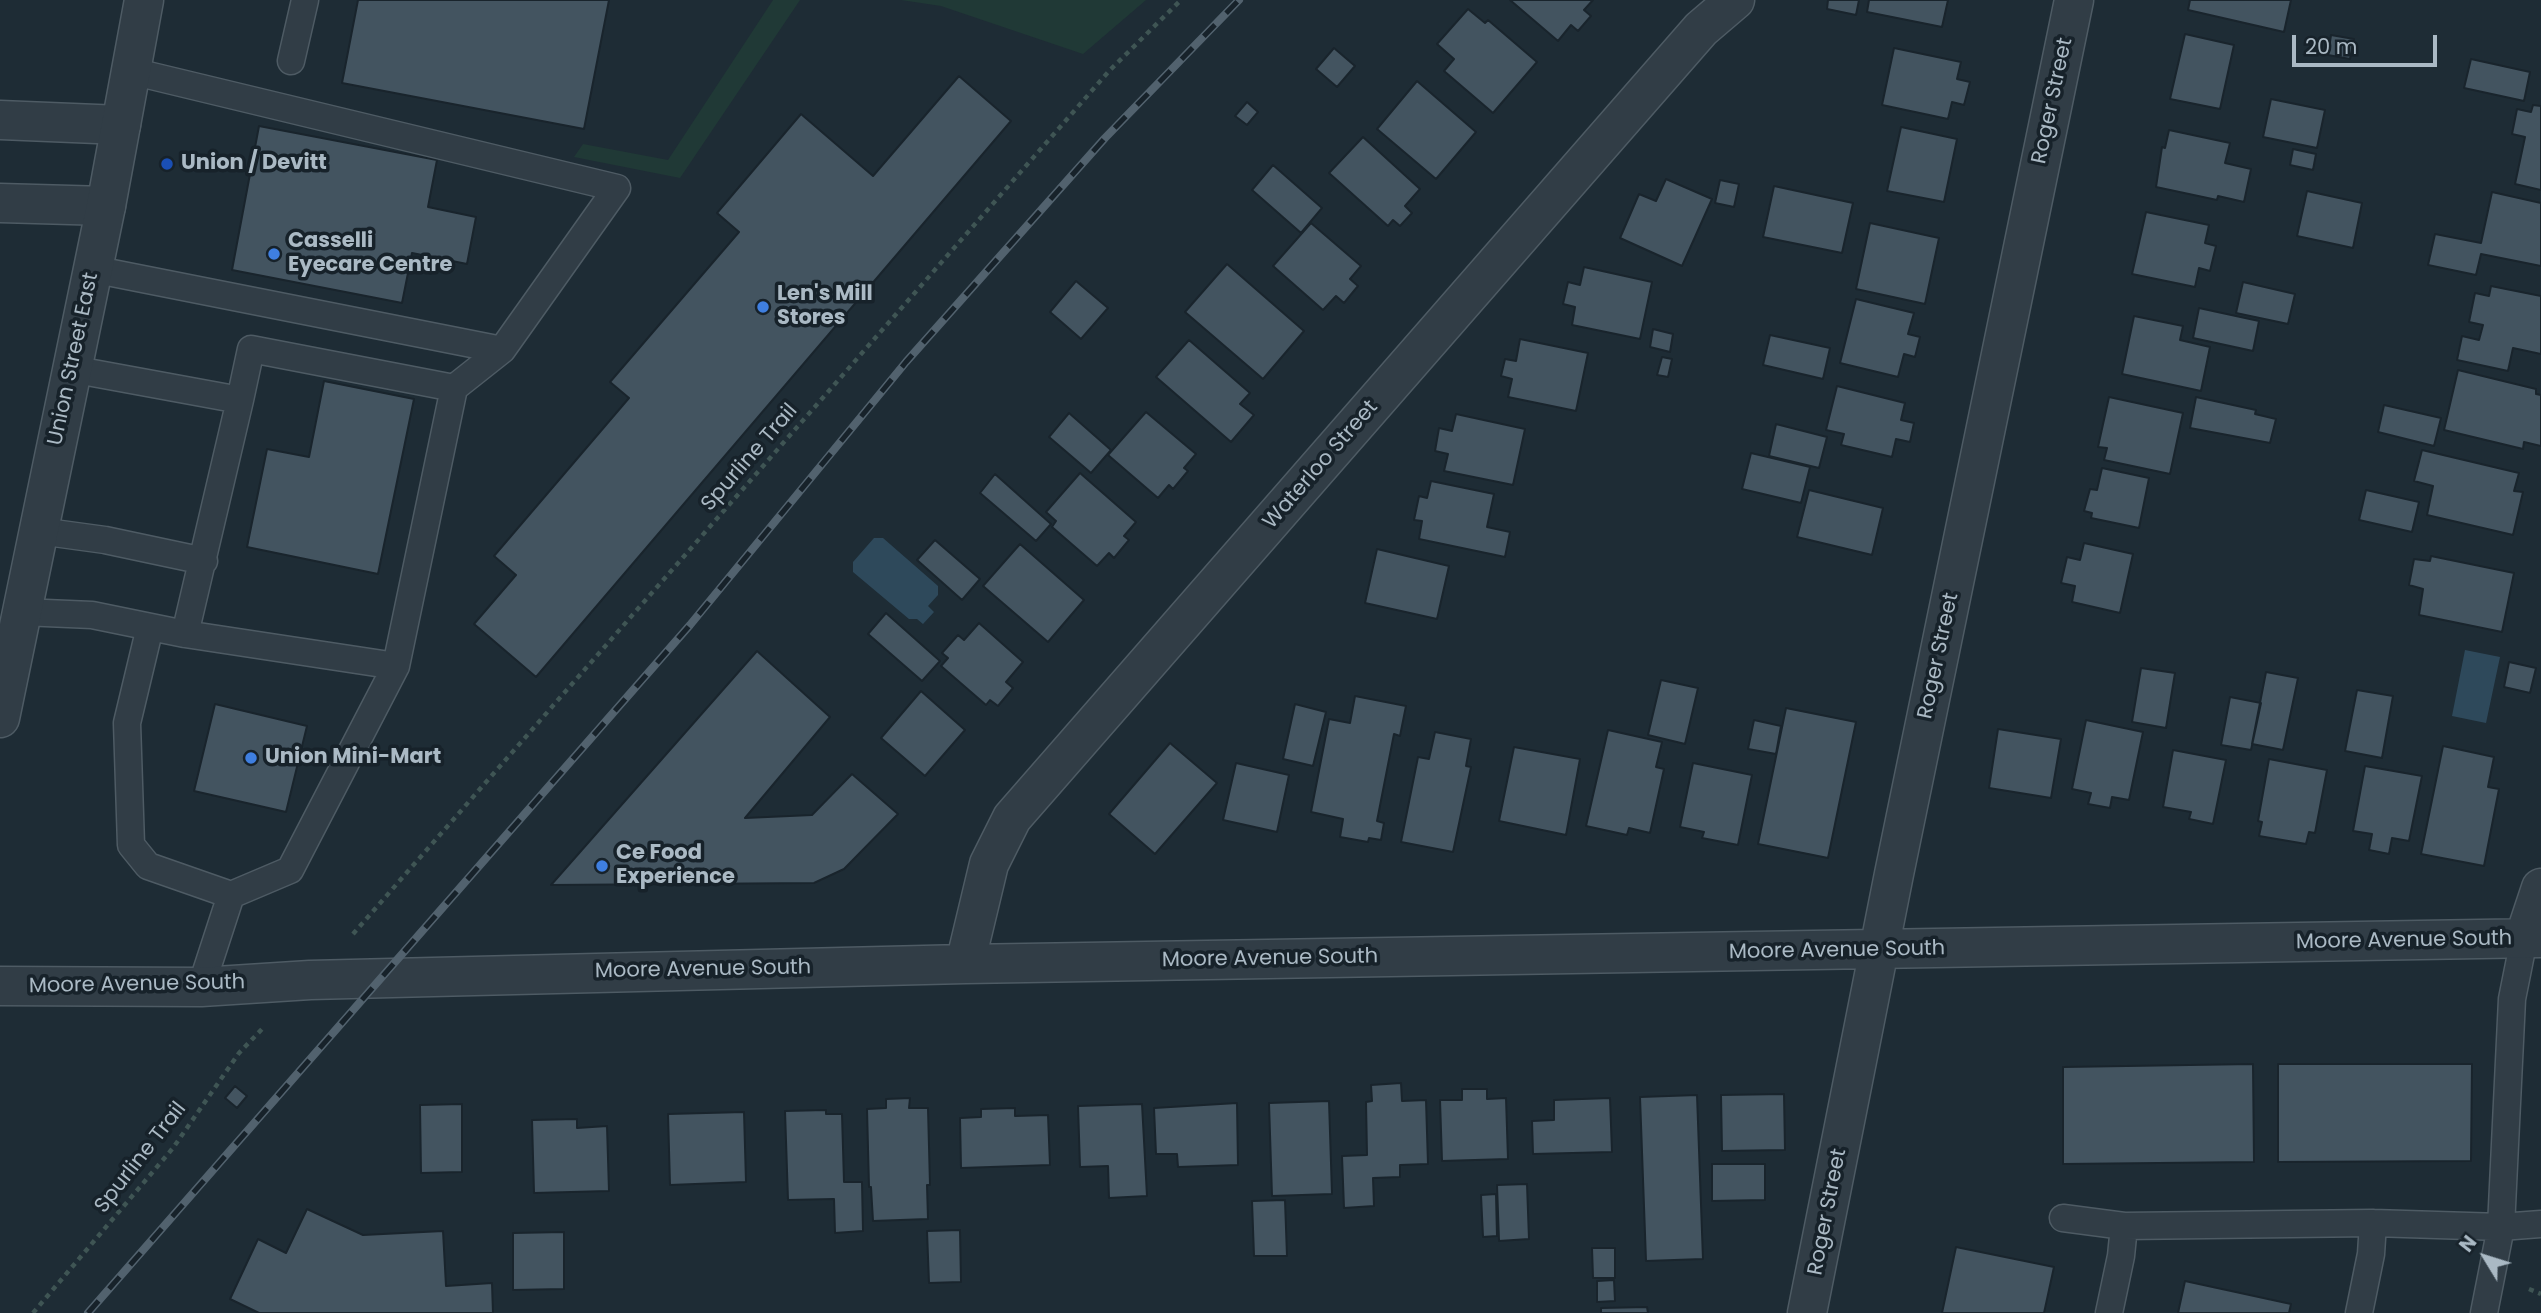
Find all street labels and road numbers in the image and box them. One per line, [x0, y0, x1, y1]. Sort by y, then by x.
street label: Roger Street [2027, 36, 2079, 166]
street label: Union Street East [43, 270, 105, 448]
street label: Waterloo Street [1258, 395, 1384, 535]
street label: Spurline Trail [697, 399, 803, 517]
street label: Roger Street [1913, 591, 1965, 721]
street label: Moore Avenue South [2296, 927, 2512, 955]
street label: Moore Avenue South [1729, 937, 1945, 965]
street label: Moore Avenue South [1162, 945, 1378, 973]
street label: Moore Avenue South [595, 956, 811, 984]
street label: Moore Avenue South [29, 971, 245, 999]
street label: Spurline Trail [90, 1097, 192, 1219]
street label: Roger Street [1803, 1147, 1853, 1277]

